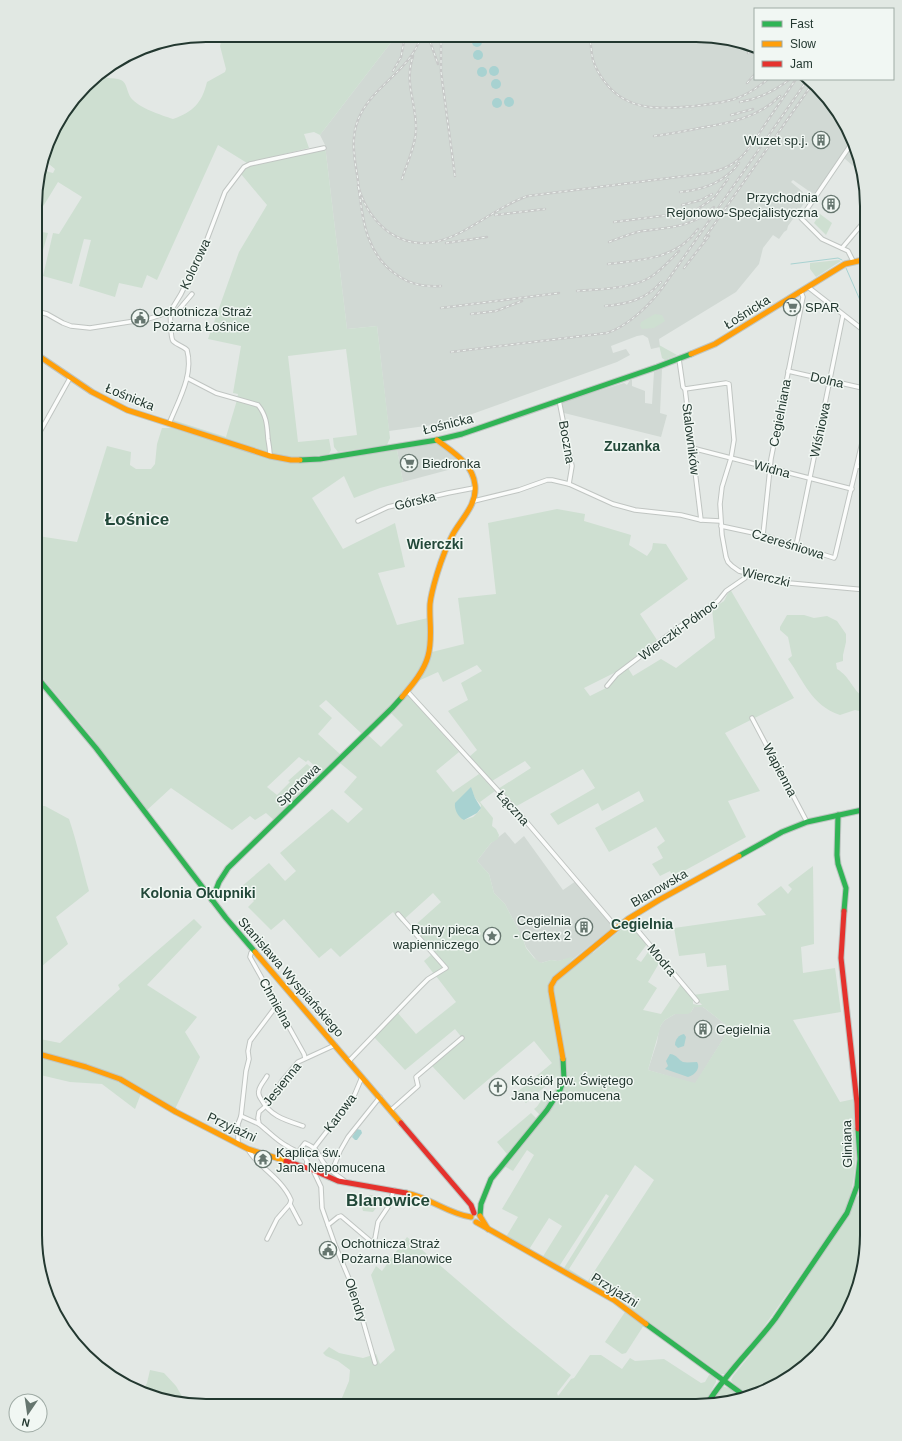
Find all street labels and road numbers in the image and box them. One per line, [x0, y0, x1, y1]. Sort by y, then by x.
street label: Kolorowa [177, 236, 214, 292]
street label: Łośnicka [721, 292, 773, 332]
street label: Dolna [809, 369, 846, 391]
street label: Cegielniana [766, 377, 794, 448]
street label: Łośnicka [103, 380, 157, 414]
street label: Wiśniowa [807, 400, 833, 459]
street label: Stalowników [679, 402, 703, 476]
street label: Łośnicka [421, 410, 475, 437]
street label: Boczna [556, 419, 578, 465]
street label: Widna [752, 457, 792, 481]
street label: Górska [393, 488, 438, 513]
street label: Czereśniowa [750, 526, 827, 562]
street label: Wierczki [740, 564, 792, 590]
street label: Wierczki-Północ [636, 596, 721, 663]
street label: Wapienna [760, 741, 801, 800]
street label: Sportowa [273, 760, 324, 809]
street label: Łączna [493, 787, 533, 829]
street label: Blanowska [628, 865, 691, 910]
street label: Stanisława Wyspiańskiego [235, 914, 347, 1040]
street label: Modra [644, 941, 680, 980]
street label: Chmielna [256, 975, 296, 1031]
street label: Jesienna [260, 1058, 305, 1109]
street label: Karowa [321, 1090, 360, 1135]
street label: Przyjaźni [205, 1109, 259, 1145]
street label: Gliniana [839, 1119, 855, 1168]
street label: Przyjaźni [589, 1270, 641, 1310]
street label: Olendry [342, 1276, 370, 1324]

